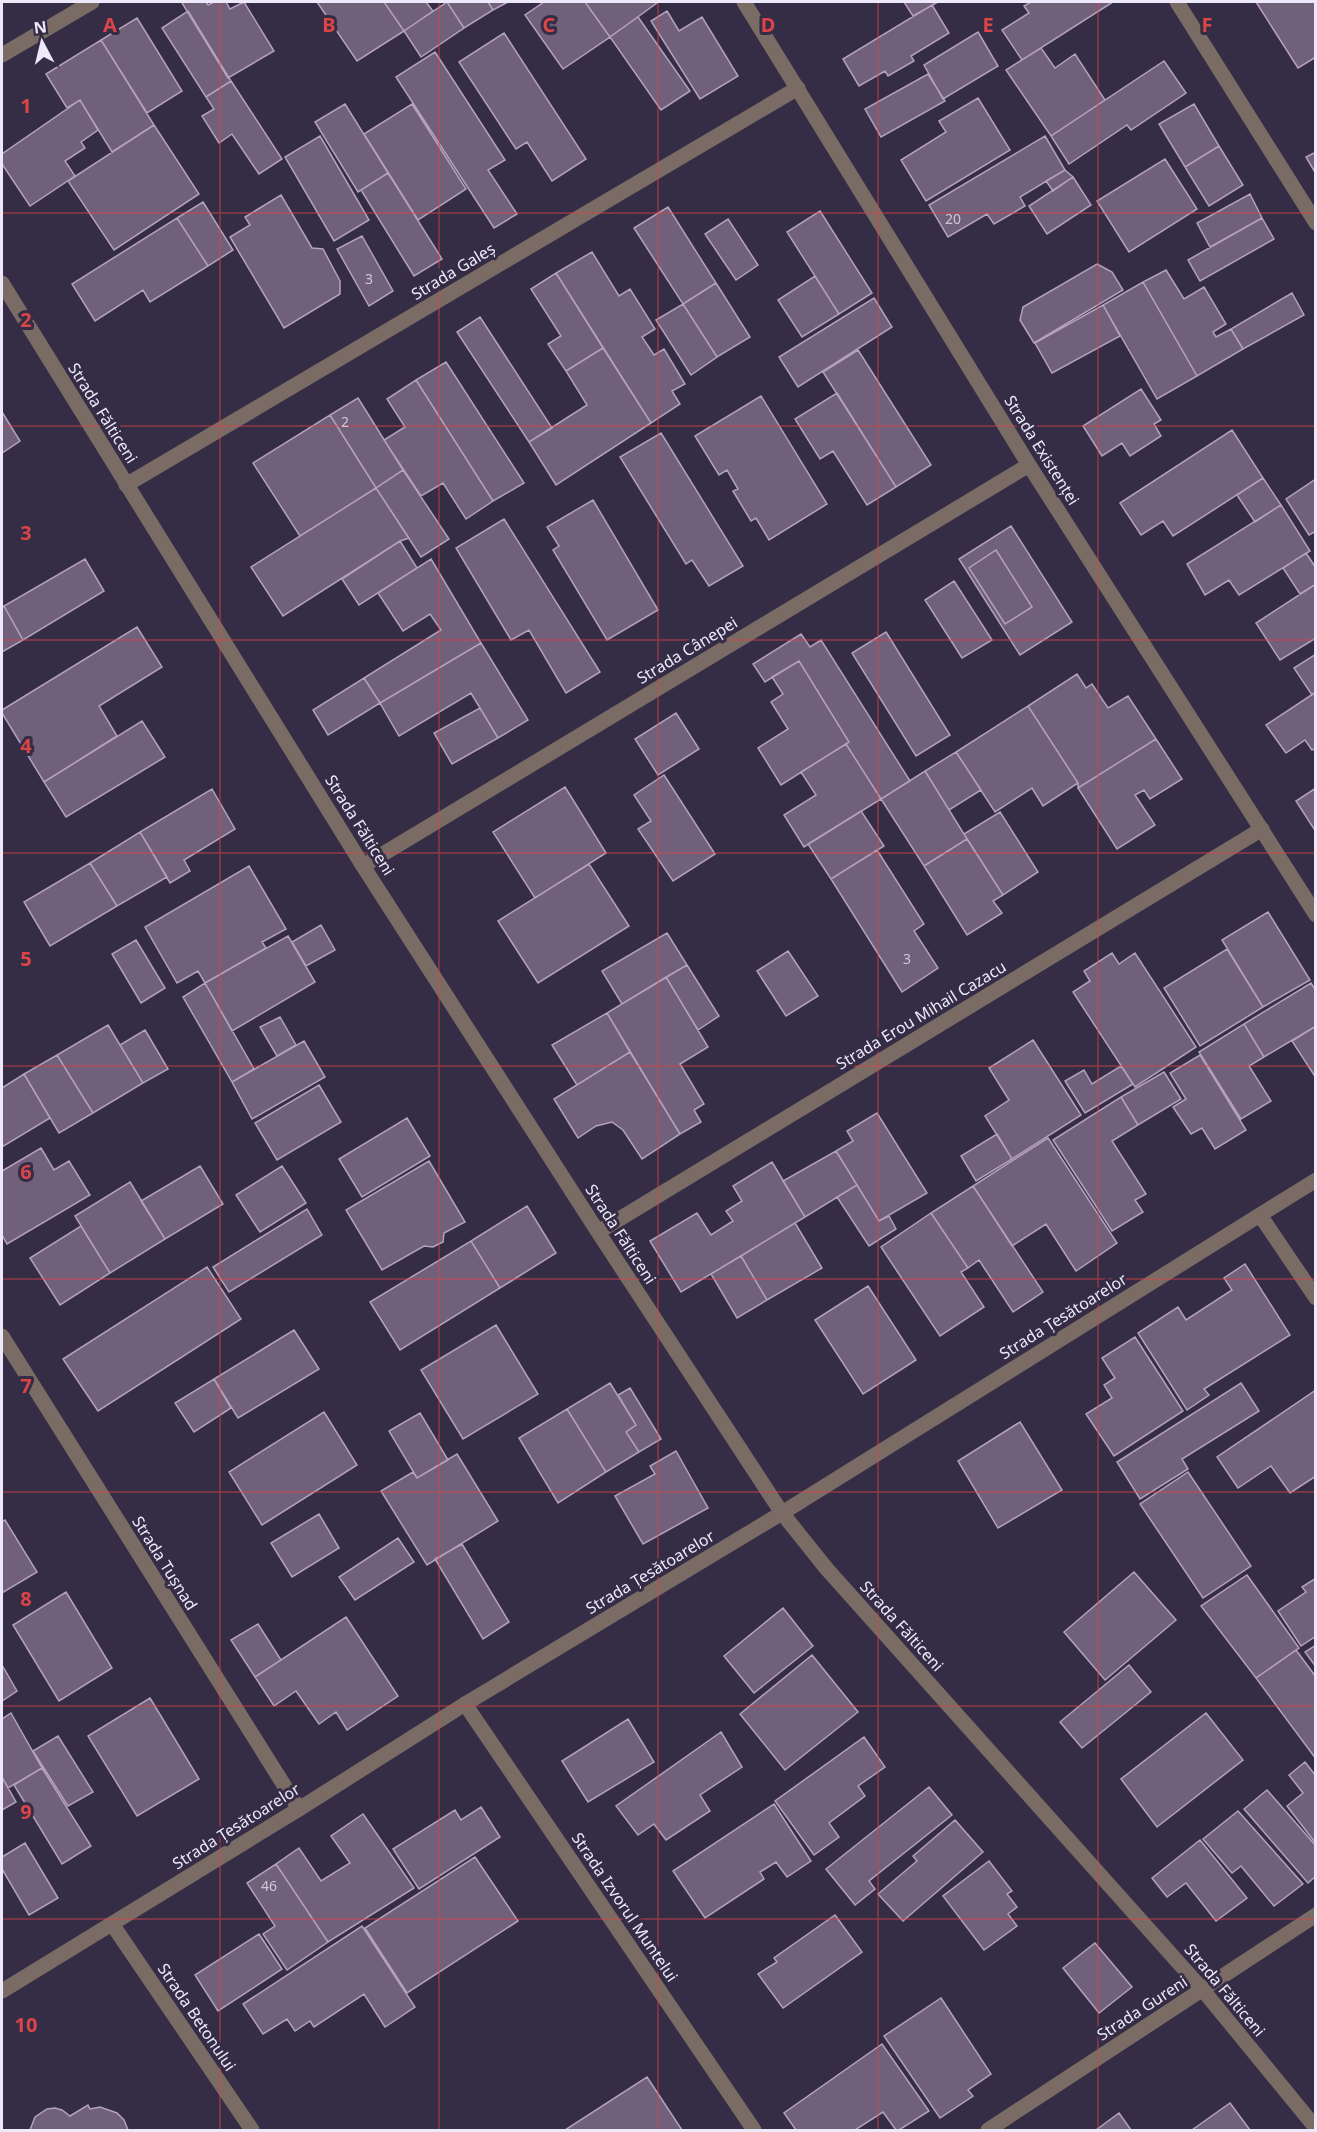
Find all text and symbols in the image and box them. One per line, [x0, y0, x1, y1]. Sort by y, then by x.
text: A [103, 11, 117, 38]
text: B [322, 11, 336, 38]
text: C [543, 11, 556, 38]
text: D [761, 11, 775, 38]
text: E [982, 11, 994, 38]
text: F [1202, 11, 1212, 38]
north arrow [12, 12, 72, 72]
text: N [32, 15, 48, 39]
text: 1 [20, 92, 32, 119]
house number: 20 [945, 209, 961, 228]
street label: Strada Galeș [407, 237, 499, 305]
house number: 3 [365, 269, 373, 288]
text: 2 [20, 306, 32, 333]
street label: Strada Fălticeni [63, 358, 143, 468]
street label: Strada Existenței [999, 391, 1085, 509]
house number: 2 [341, 412, 349, 431]
text: 3 [20, 519, 32, 546]
street label: Strada Cânepei [633, 611, 741, 689]
text: 4 [20, 732, 32, 759]
street label: Strada Fălticeni [320, 770, 400, 880]
text: 5 [20, 945, 32, 972]
house number: 3 [903, 949, 911, 968]
street label: Strada Erou Mihail Cazacu [832, 955, 1010, 1075]
text: 6 [20, 1158, 32, 1185]
street label: Strada Fălticeni [581, 1180, 661, 1288]
street label: Strada Țesătoarelor [995, 1268, 1131, 1364]
text: 7 [20, 1372, 32, 1399]
street label: Strada Tușnad [127, 1512, 203, 1614]
street label: Strada Țesătoarelor [582, 1525, 719, 1619]
street label: Strada Fălticeni [855, 1576, 949, 1676]
text: 8 [20, 1585, 32, 1612]
street label: Strada Țesătoarelor [168, 1778, 304, 1874]
text: 9 [20, 1798, 32, 1825]
street label: Strada Izvorul Muntelui [567, 1828, 683, 1986]
house number: 46 [261, 1876, 277, 1895]
street label: Strada Fălticeni [1180, 1939, 1270, 2041]
street label: Strada Betonului [153, 1959, 241, 2075]
street label: Strada Gureni [1093, 1971, 1191, 2045]
text: 10 [15, 2011, 37, 2038]

